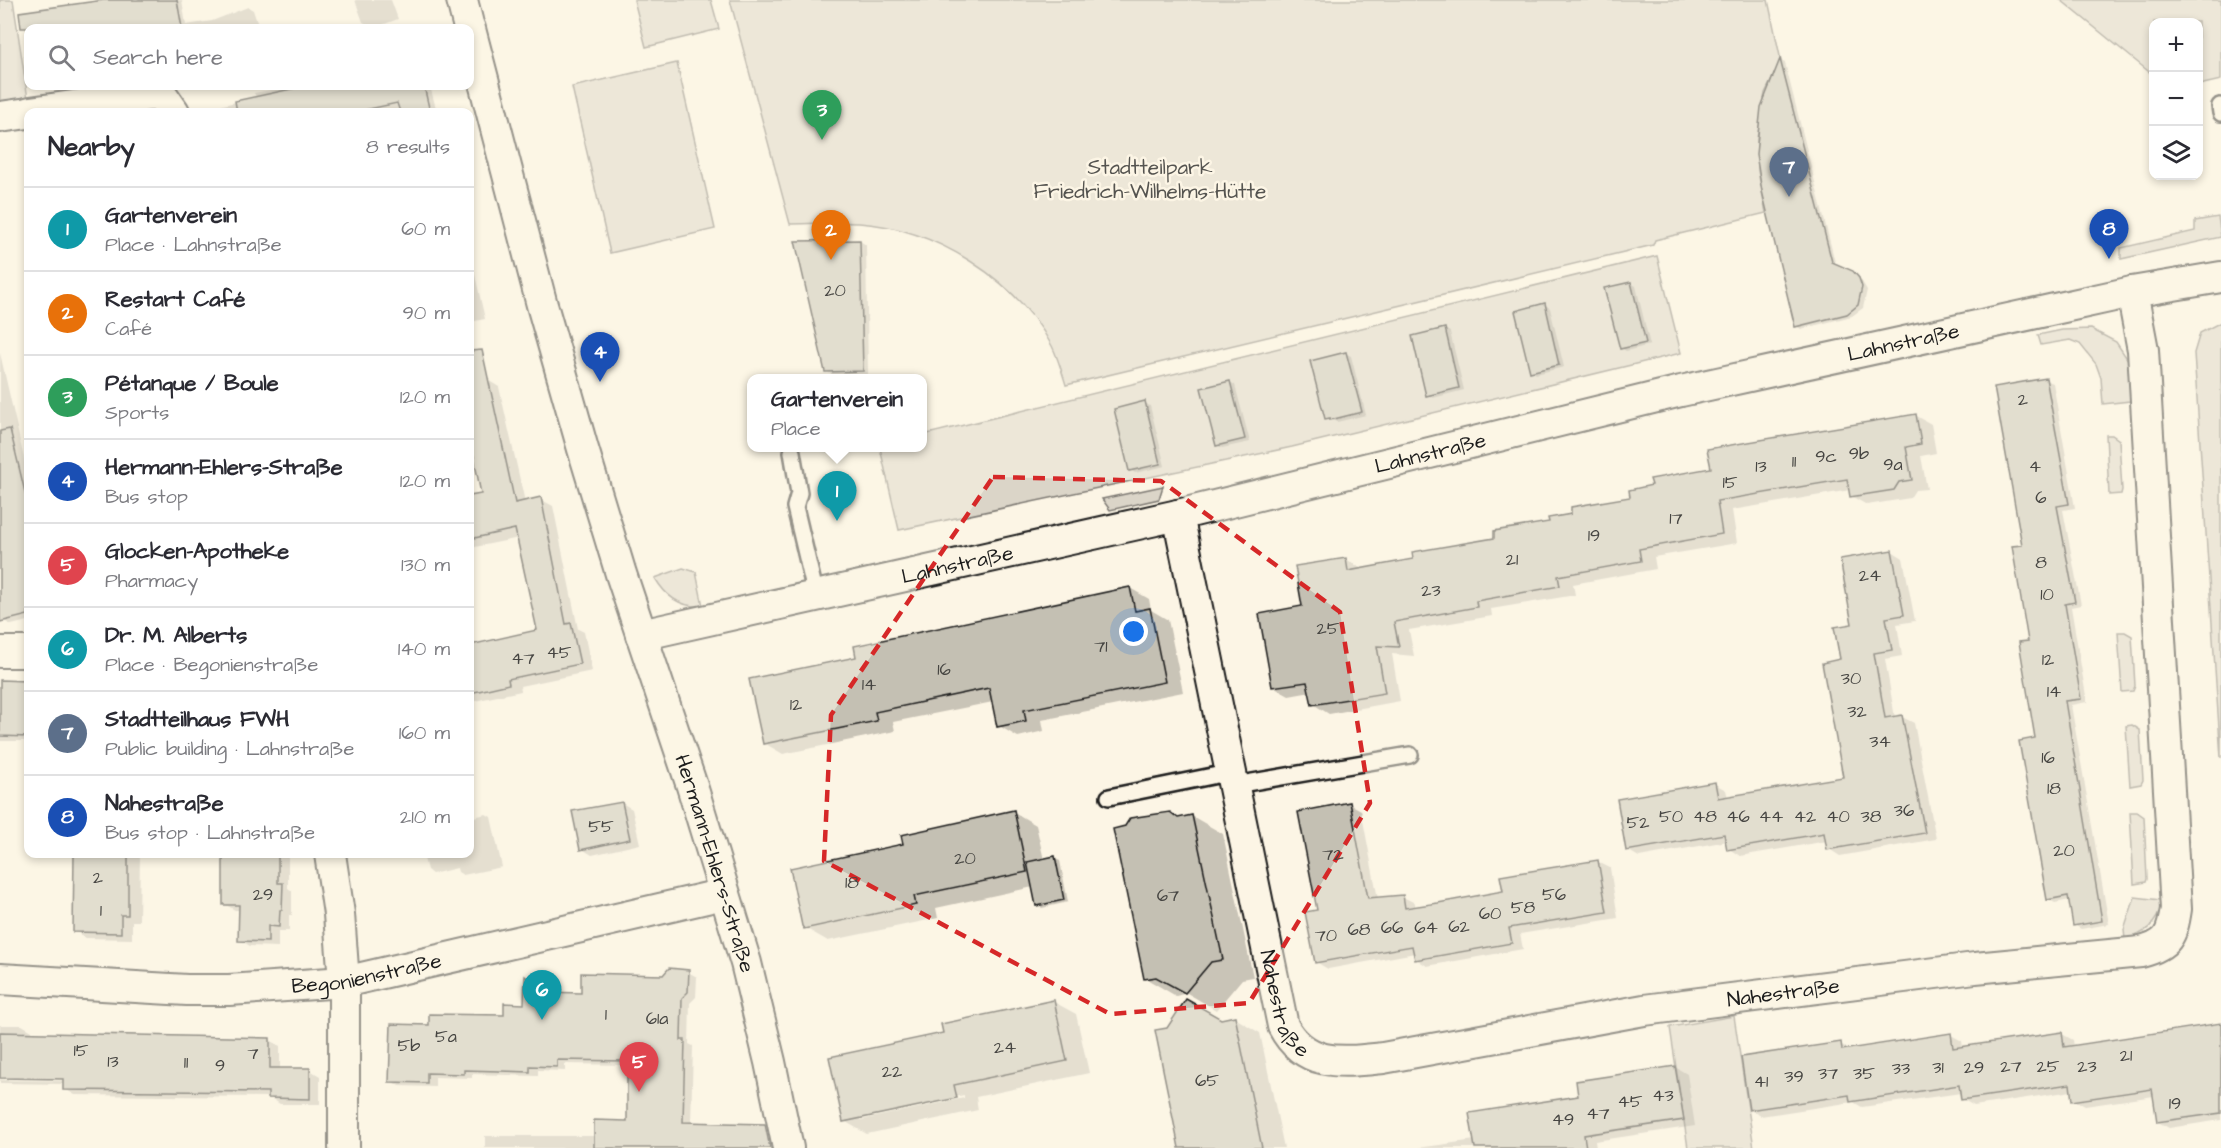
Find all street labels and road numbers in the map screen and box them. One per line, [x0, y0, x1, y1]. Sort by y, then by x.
street label: Lahnstraße [1845, 316, 1962, 369]
street label: Lahnstraße [1371, 425, 1489, 481]
street label: Lahnstraße [899, 538, 1016, 591]
street label: Hermann-Ehlers-Straße [668, 750, 762, 975]
street label: Begonienstraße [290, 945, 444, 1000]
street label: Nahestraße [1253, 947, 1315, 1064]
street label: Nahestraße [1725, 971, 1841, 1014]

